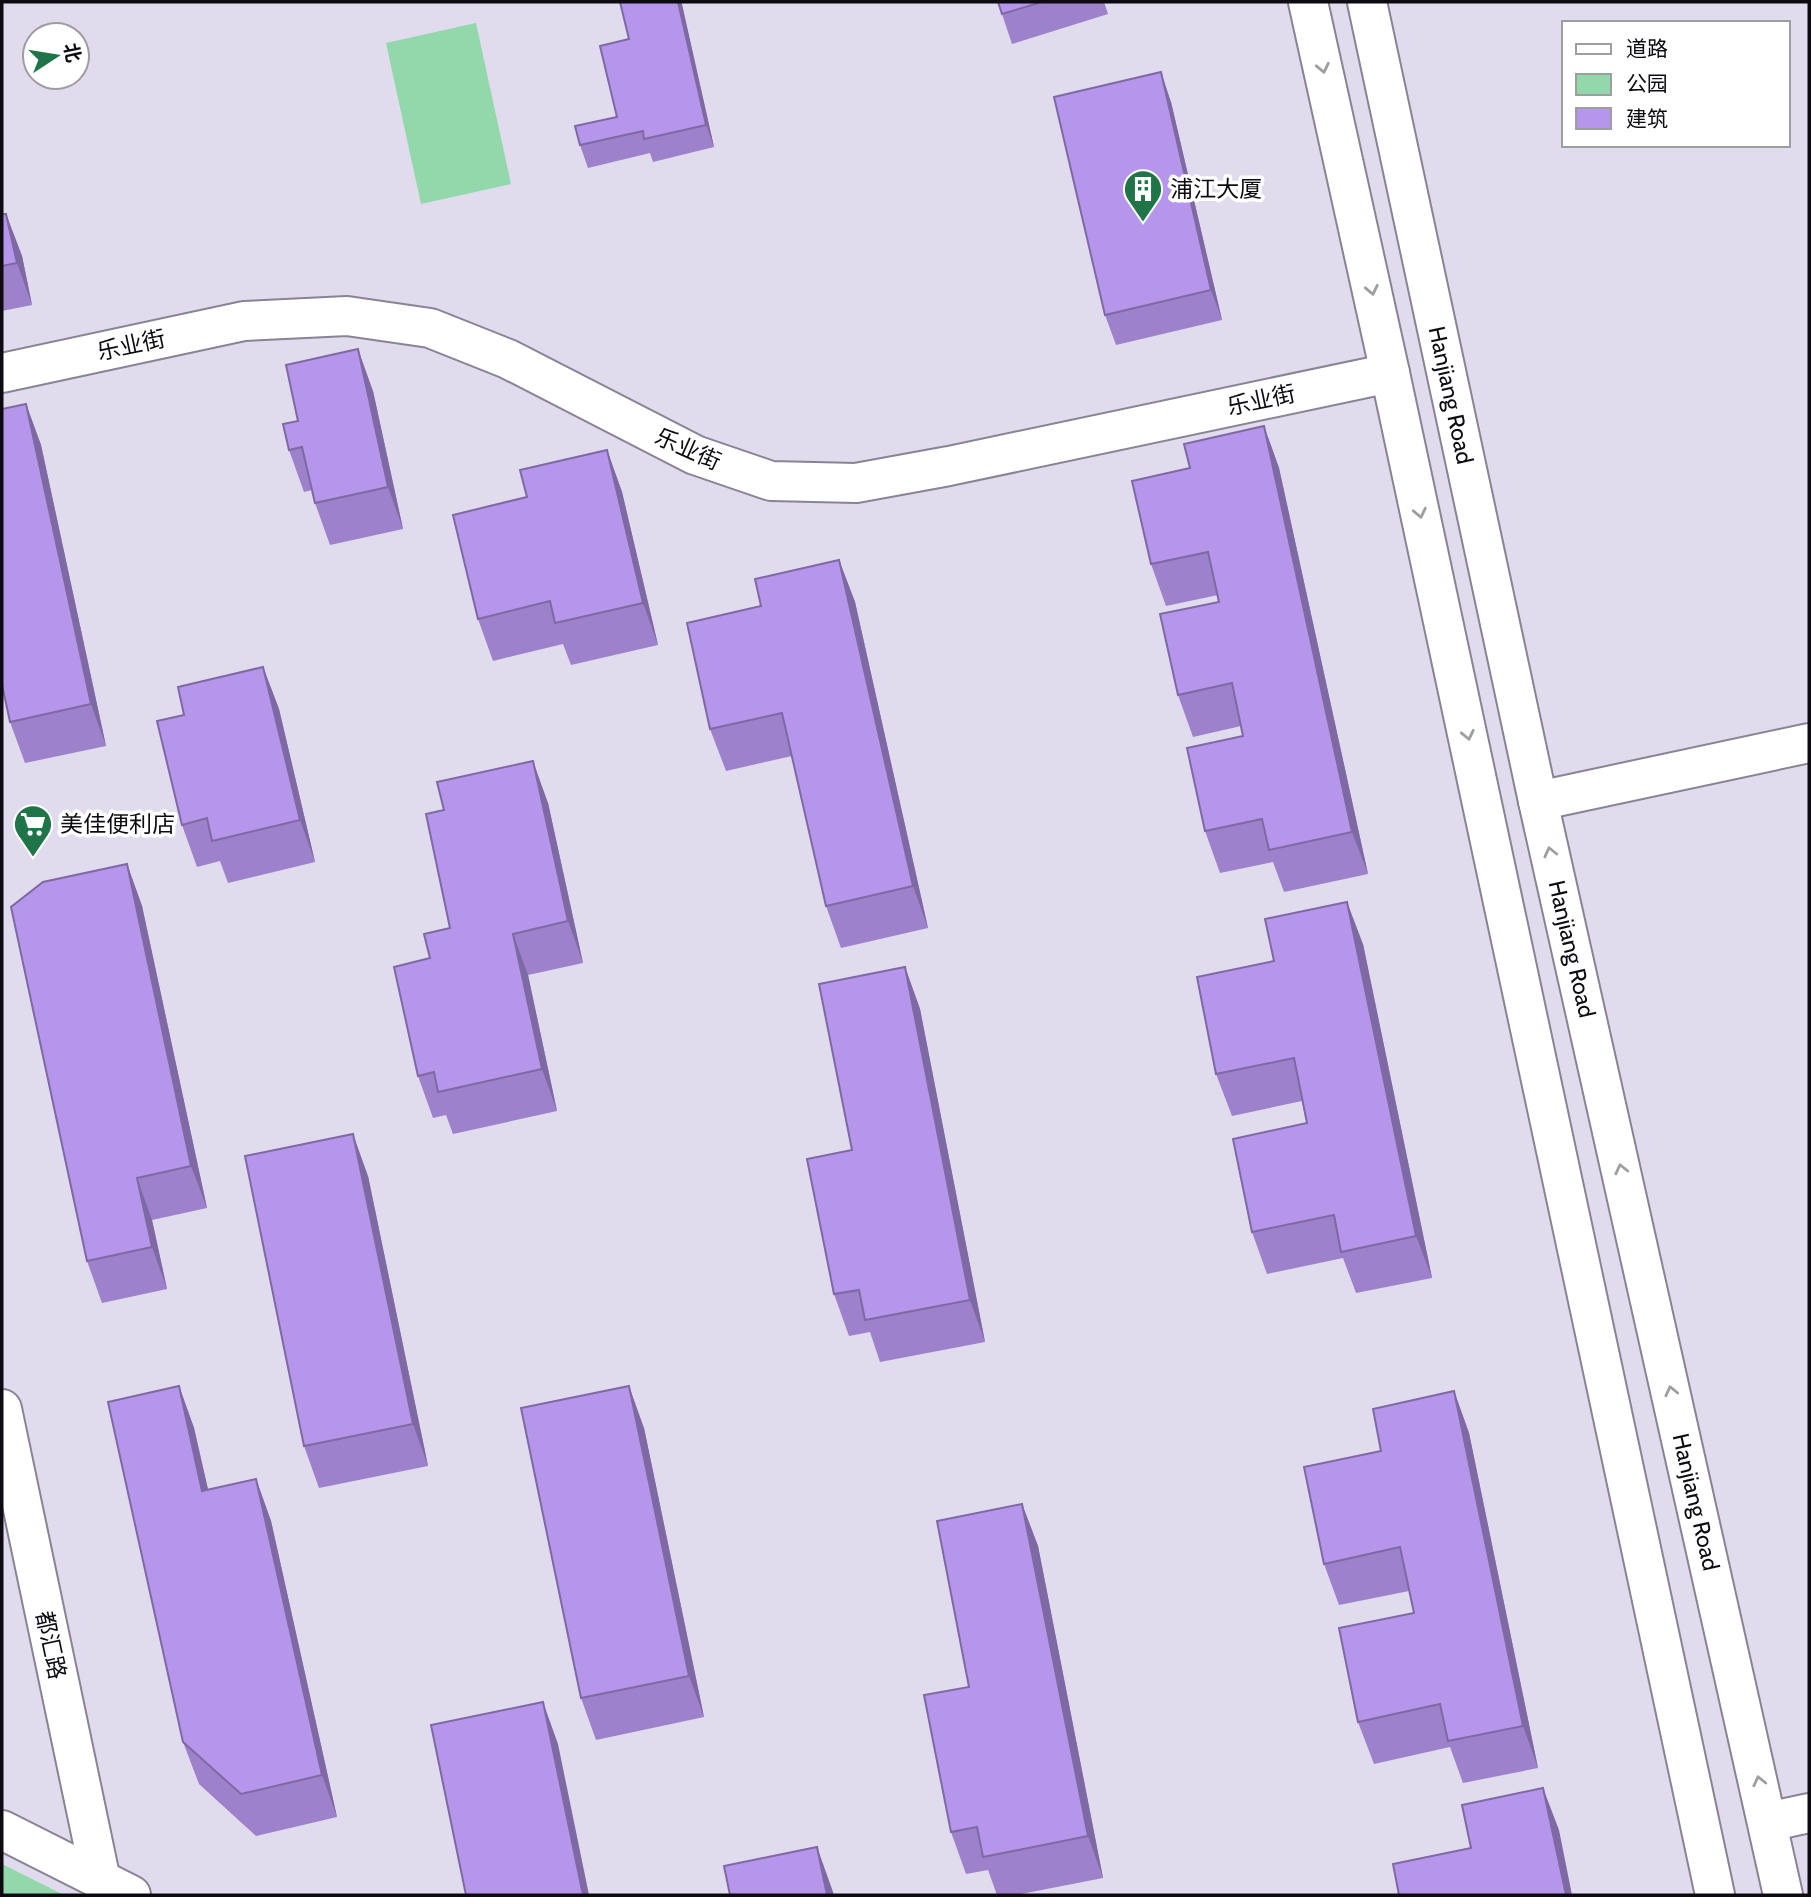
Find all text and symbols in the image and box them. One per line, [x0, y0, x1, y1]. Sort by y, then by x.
north arrow [21, 21, 91, 91]
legend [1562, 21, 1790, 147]
text: 道路 [1626, 36, 1668, 61]
text: 北 [59, 41, 85, 64]
one-way arrow [1314, 62, 1329, 74]
text: 公园 [1626, 71, 1668, 96]
text: 建筑 [1626, 106, 1668, 131]
building icon: 浦江大厦 [1122, 168, 1164, 223]
place label: 浦江大厦 [1170, 175, 1262, 203]
one-way arrow [1364, 284, 1378, 296]
street label: 乐业街 [94, 324, 168, 366]
street label: Hanjiang Road [1423, 324, 1479, 466]
street label: 乐业街 [1224, 379, 1298, 421]
street label: 乐业街 [651, 422, 725, 476]
one-way arrow [1412, 507, 1427, 519]
one-way arrow [1459, 729, 1474, 741]
supermarket icon: 美佳便利店 [12, 803, 54, 858]
place label: 美佳便利店 [60, 810, 175, 838]
one-way arrow [1543, 846, 1558, 858]
street label: Hanjiang Road [1543, 878, 1601, 1020]
one-way arrow [1615, 1163, 1629, 1175]
one-way arrow [1665, 1385, 1679, 1397]
street label: Hanjiang Road [1667, 1431, 1725, 1573]
street label: 都汇路 [30, 1608, 72, 1682]
one-way arrow [1752, 1775, 1767, 1787]

